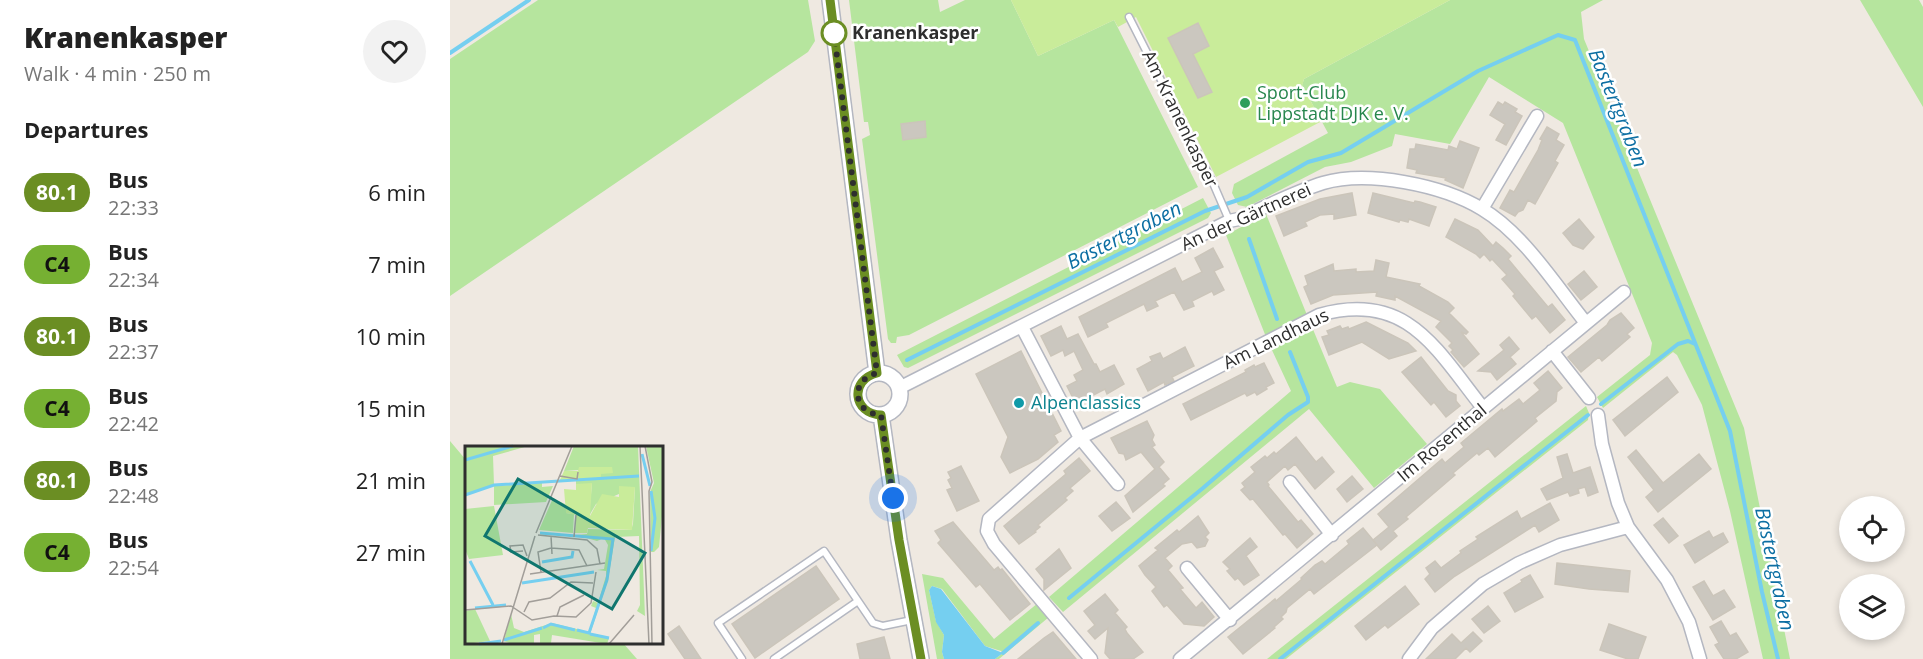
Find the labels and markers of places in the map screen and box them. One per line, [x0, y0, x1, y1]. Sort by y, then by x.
marker: Kranenkasper [821, 20, 847, 46]
place label: Kranenkasper [852, 20, 978, 44]
place label: Sport-Club Lippstadt DJK e. V. [1257, 80, 1409, 125]
marker: Sport-Club Lippstadt DJK e. V. [1238, 96, 1252, 110]
place label: Alpenclassics [1031, 390, 1141, 414]
marker: Alpenclassics [1012, 396, 1026, 410]

